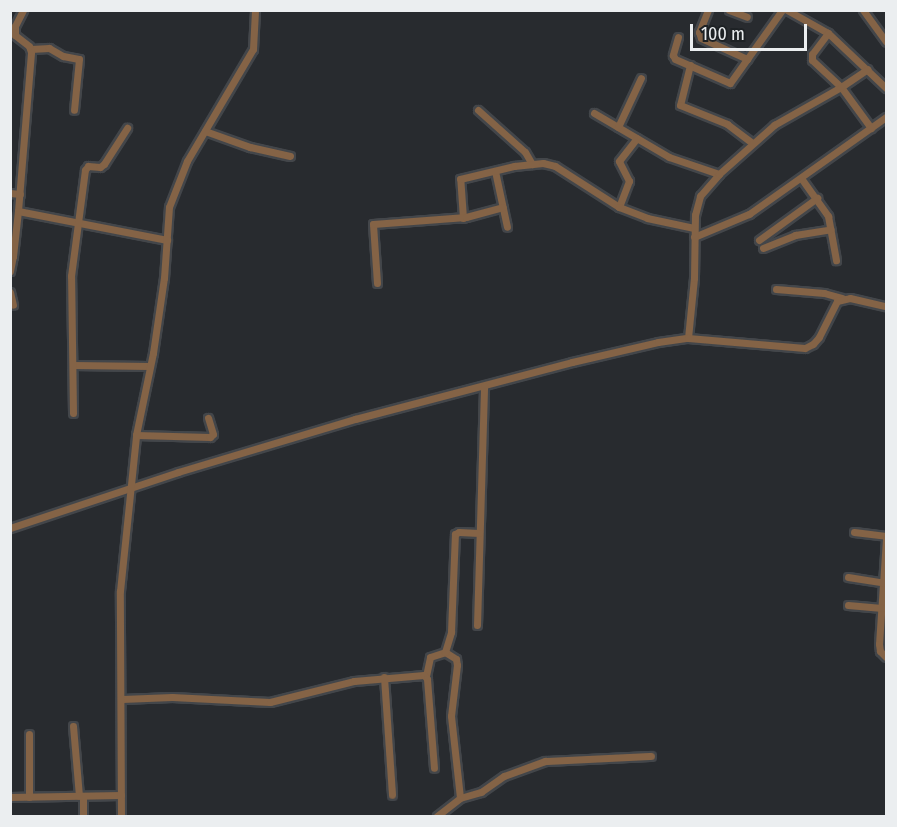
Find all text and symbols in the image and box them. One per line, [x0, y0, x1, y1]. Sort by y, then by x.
scale bar [693, 12, 810, 50]
text: 100 m [701, 23, 745, 45]

